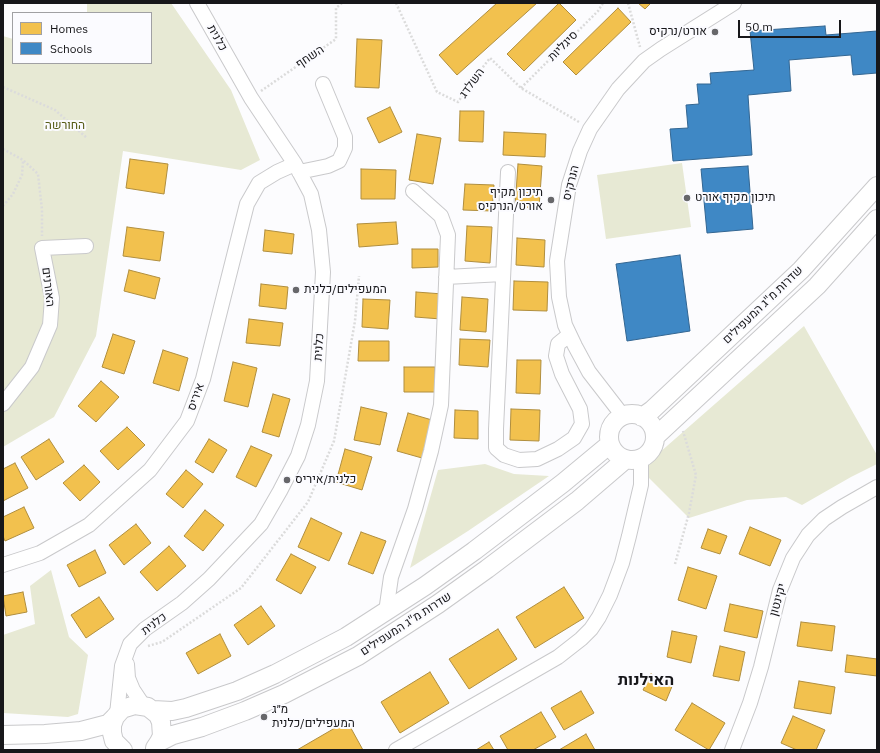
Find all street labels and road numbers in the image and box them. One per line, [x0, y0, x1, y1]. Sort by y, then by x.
street label: כלנית [204, 22, 230, 54]
street label: סיגליות [545, 28, 581, 64]
street label: השחף [293, 42, 327, 72]
street label: השלדג [456, 65, 488, 101]
street label: הנרקיס [560, 164, 582, 202]
street label: שדרות מ"ג המעפילים [720, 263, 806, 347]
street label: האורנים [38, 266, 58, 308]
street label: כלנית [311, 332, 327, 362]
street label: איריס [184, 381, 208, 413]
street label: יקינטון [766, 582, 790, 618]
street label: שדרות מ"ג המעפילים [358, 589, 454, 659]
street label: כלנית [138, 610, 170, 638]

